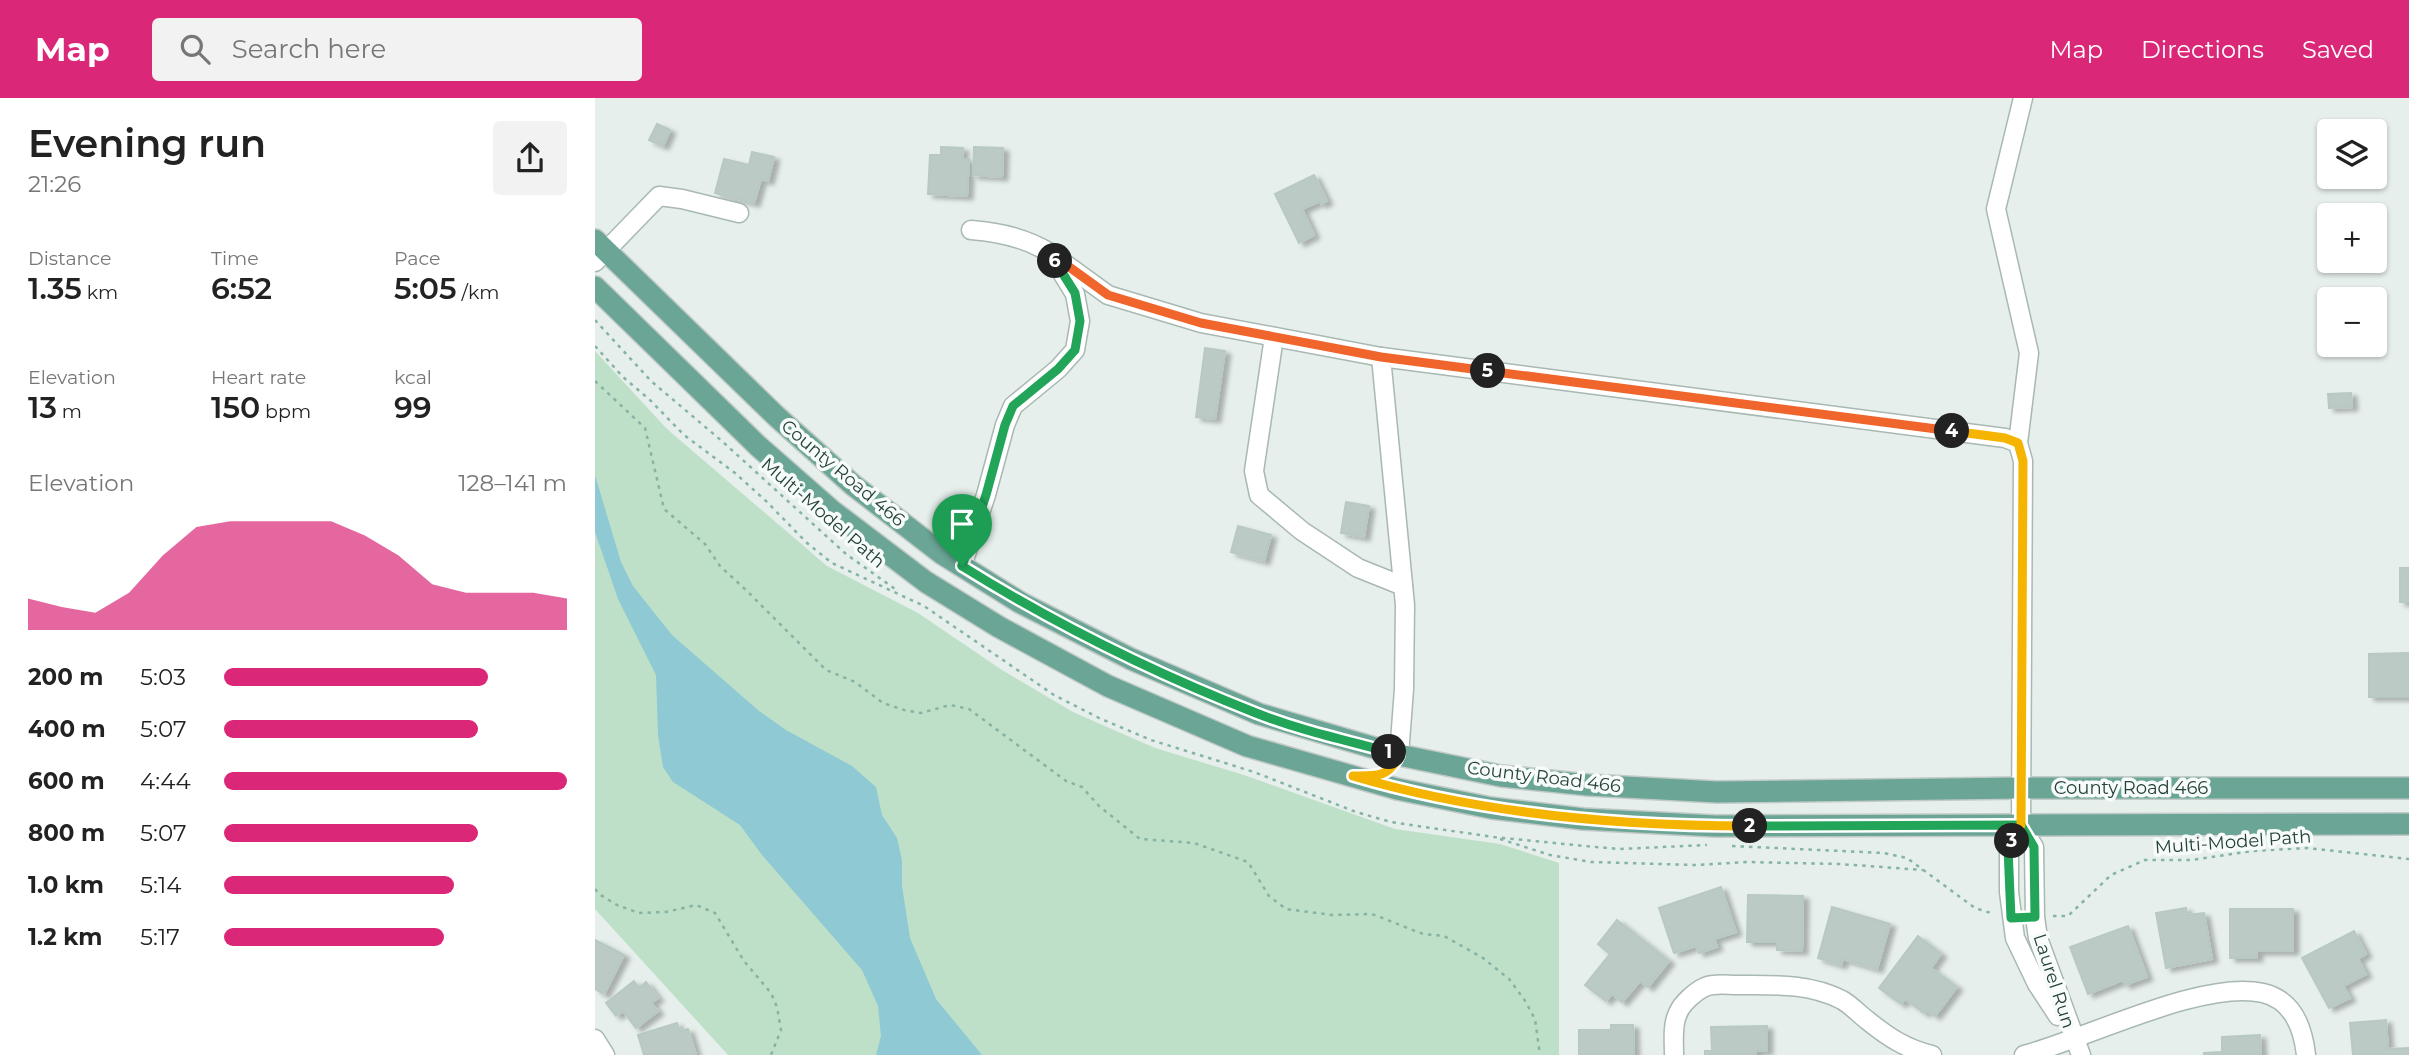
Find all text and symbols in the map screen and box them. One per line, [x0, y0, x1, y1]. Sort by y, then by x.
search box [152, 18, 642, 81]
text: Map [35, 29, 110, 69]
icon: search [176, 30, 214, 68]
text: Search here [232, 33, 386, 65]
text: Map [2050, 35, 2103, 64]
text: Directions [2141, 35, 2264, 64]
text: Saved [2302, 35, 2374, 64]
map controls [2317, 119, 2387, 357]
button: layers [2317, 119, 2387, 189]
text: Evening run [28, 120, 266, 167]
button: share [493, 121, 567, 195]
text: 21:26 [28, 170, 81, 198]
button: + [2317, 203, 2387, 273]
pin: 6 [1037, 244, 1072, 278]
text: Distance [28, 247, 111, 270]
text: Time [211, 247, 259, 270]
text: Pace [394, 247, 441, 270]
text: 6 [1048, 249, 1061, 272]
text: 1.35 [28, 270, 82, 307]
text: 6:52 [211, 270, 272, 307]
text: 5:05 [394, 270, 457, 307]
text: km [82, 281, 118, 304]
text: /km [457, 281, 499, 304]
button: − [2317, 287, 2387, 357]
pin: 5 [1471, 354, 1505, 388]
text: 5 [1482, 359, 1493, 382]
text: Elevation [28, 366, 116, 389]
text: Heart rate [211, 366, 306, 389]
text: kcal [394, 366, 432, 389]
text: 13 [28, 389, 57, 426]
text: 150 [211, 389, 260, 426]
text: 99 [394, 389, 432, 426]
text: m [57, 400, 82, 423]
text: bpm [260, 400, 311, 423]
pin: 4 [1935, 414, 1969, 448]
street label: County Road 466 [777, 415, 909, 531]
text: 4 [1945, 419, 1958, 442]
street label: Multi-Model Path [757, 453, 889, 573]
text: Elevation [28, 469, 134, 497]
text: 128–141 m [458, 469, 567, 497]
pin [932, 494, 992, 566]
icon: arrive [943, 505, 981, 543]
text: 200 m [28, 663, 103, 691]
text: 5:03 [140, 663, 186, 691]
text: 400 m [28, 715, 106, 743]
text: 5:07 [140, 715, 187, 743]
pin: 1 [1371, 734, 1407, 770]
text: 1 [1385, 740, 1392, 763]
street label: County Road 466 [1466, 757, 1622, 797]
text: 600 m [28, 767, 105, 795]
text: 4:44 [140, 767, 191, 795]
street label: County Road 466 [2054, 777, 2208, 799]
pin: 2 [1733, 808, 1767, 844]
text: 2 [1744, 814, 1755, 837]
text: 800 m [28, 819, 105, 847]
text: 5:07 [140, 819, 187, 847]
pin: 3 [1995, 824, 2029, 858]
street label: Multi-Model Path [2154, 826, 2312, 858]
text: 3 [2006, 829, 2017, 852]
text: 1.0 km [28, 871, 104, 899]
text: 5:14 [140, 871, 181, 899]
text: 1.2 km [28, 923, 102, 951]
text: 5:17 [140, 923, 180, 951]
street label: Laurel Run [2028, 931, 2080, 1031]

